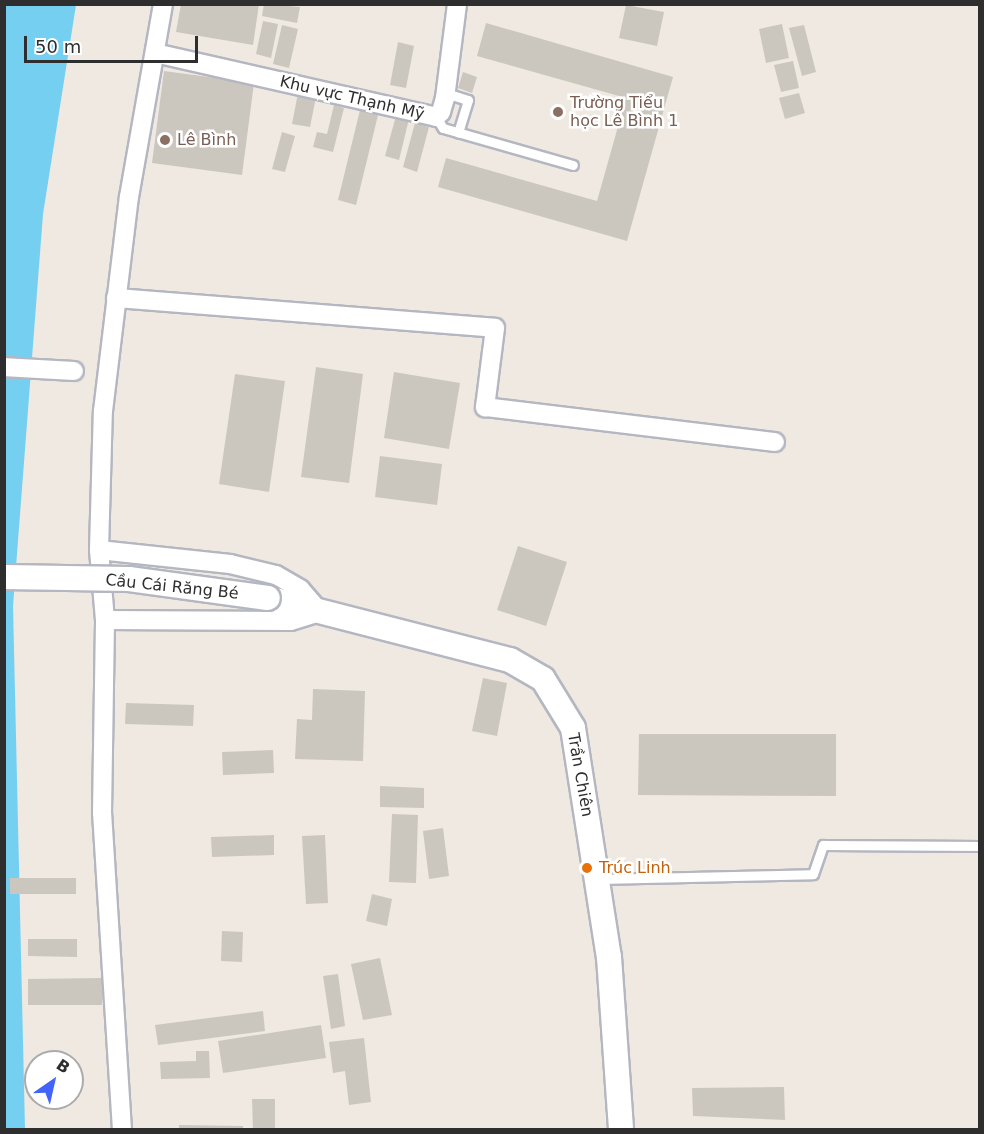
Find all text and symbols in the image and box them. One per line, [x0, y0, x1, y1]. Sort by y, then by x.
scale bar [27, 24, 201, 62]
text: 50 m [35, 36, 81, 57]
street label: Khu vực Thạnh Mỹ [278, 72, 426, 124]
place label: Trường Tiểu học Lê Bình 1 [570, 93, 678, 131]
marker: Trường Tiểu học Lê Bình 1 [551, 105, 565, 119]
place label: Lê Bình [177, 130, 236, 150]
marker: Lê Bình [158, 133, 172, 147]
street label: Cầu Cái Răng Bé [104, 570, 240, 604]
street label: Trần Chiên [563, 732, 597, 818]
place label: Trúc Linh [599, 858, 671, 878]
marker: Trúc Linh [580, 861, 594, 875]
north arrow [24, 1050, 84, 1110]
text: B [53, 1055, 74, 1078]

